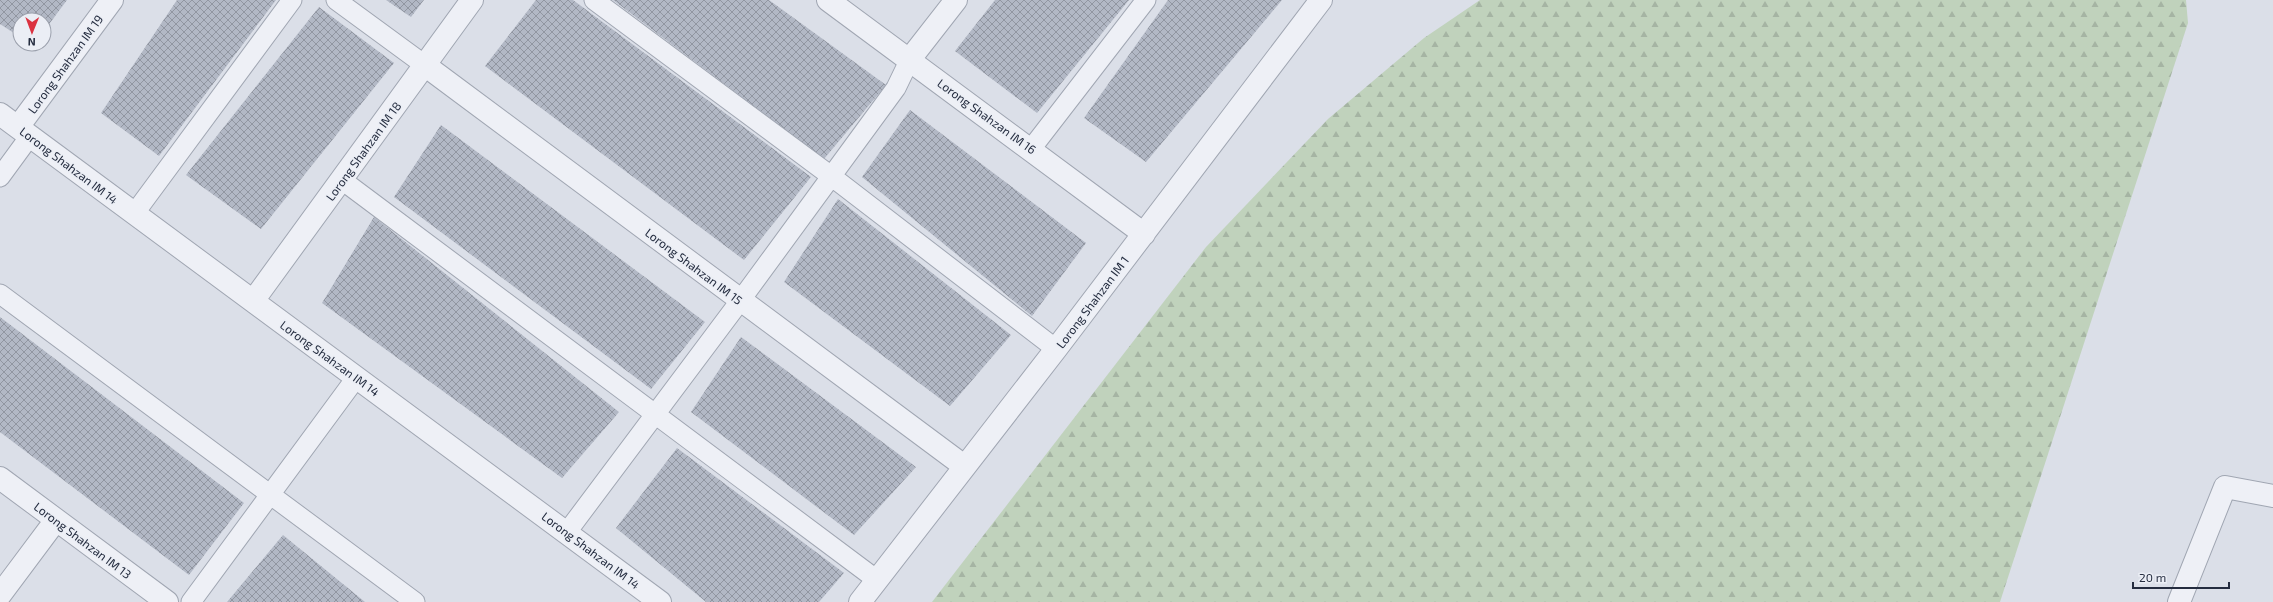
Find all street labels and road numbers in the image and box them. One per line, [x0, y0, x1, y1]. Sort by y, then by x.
street label: Lorong Shahzan IM 19 [25, 12, 106, 116]
street label: Lorong Shahzan IM 16 [935, 76, 1039, 157]
street label: Lorong Shahzan IM 18 [322, 99, 404, 203]
street label: Lorong Shahzan IM 14 [17, 124, 121, 206]
street label: Lorong Shahzan IM 15 [643, 225, 745, 307]
street label: Lorong Shahzan IM 1 [1053, 253, 1131, 351]
street label: Lorong Shahzan IM 14 [278, 317, 382, 399]
street label: Lorong Shahzan IM 13 [32, 499, 134, 581]
street label: Lorong Shahzan IM 14 [539, 509, 643, 591]

